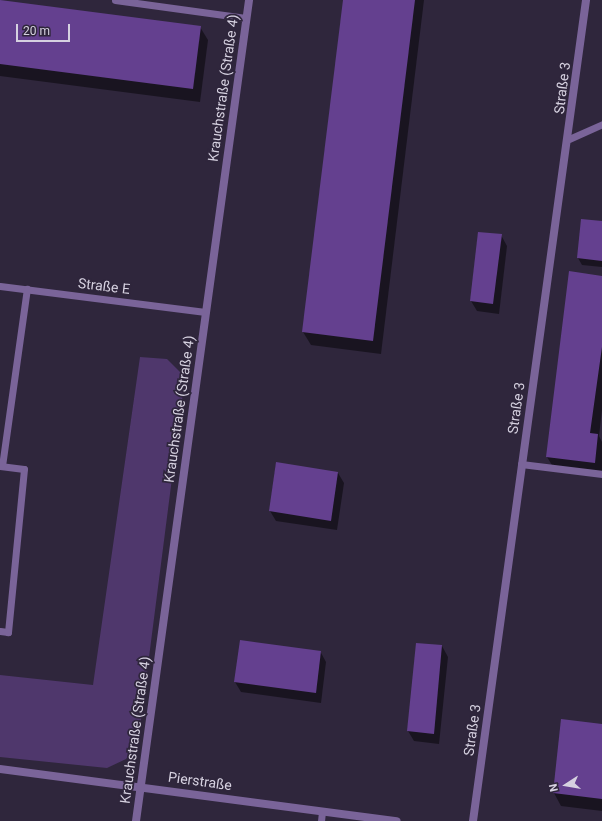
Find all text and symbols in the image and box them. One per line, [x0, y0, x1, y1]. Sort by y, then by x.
street label: Krauchstraße (Straße 4) [204, 13, 242, 163]
scale bar [18, 16, 72, 42]
text: 20 m [23, 24, 50, 38]
street label: Straße 3 [550, 61, 574, 115]
street label: Straße E [77, 274, 131, 298]
street label: Krauchstraße (Straße 4) [160, 334, 198, 484]
street label: Straße 3 [504, 381, 528, 435]
street label: Krauchstraße (Straße 4) [116, 655, 154, 805]
street label: Straße 3 [460, 703, 484, 757]
north arrow [546, 765, 586, 805]
street label: Pierstraße [167, 768, 233, 794]
text: N [547, 782, 561, 793]

